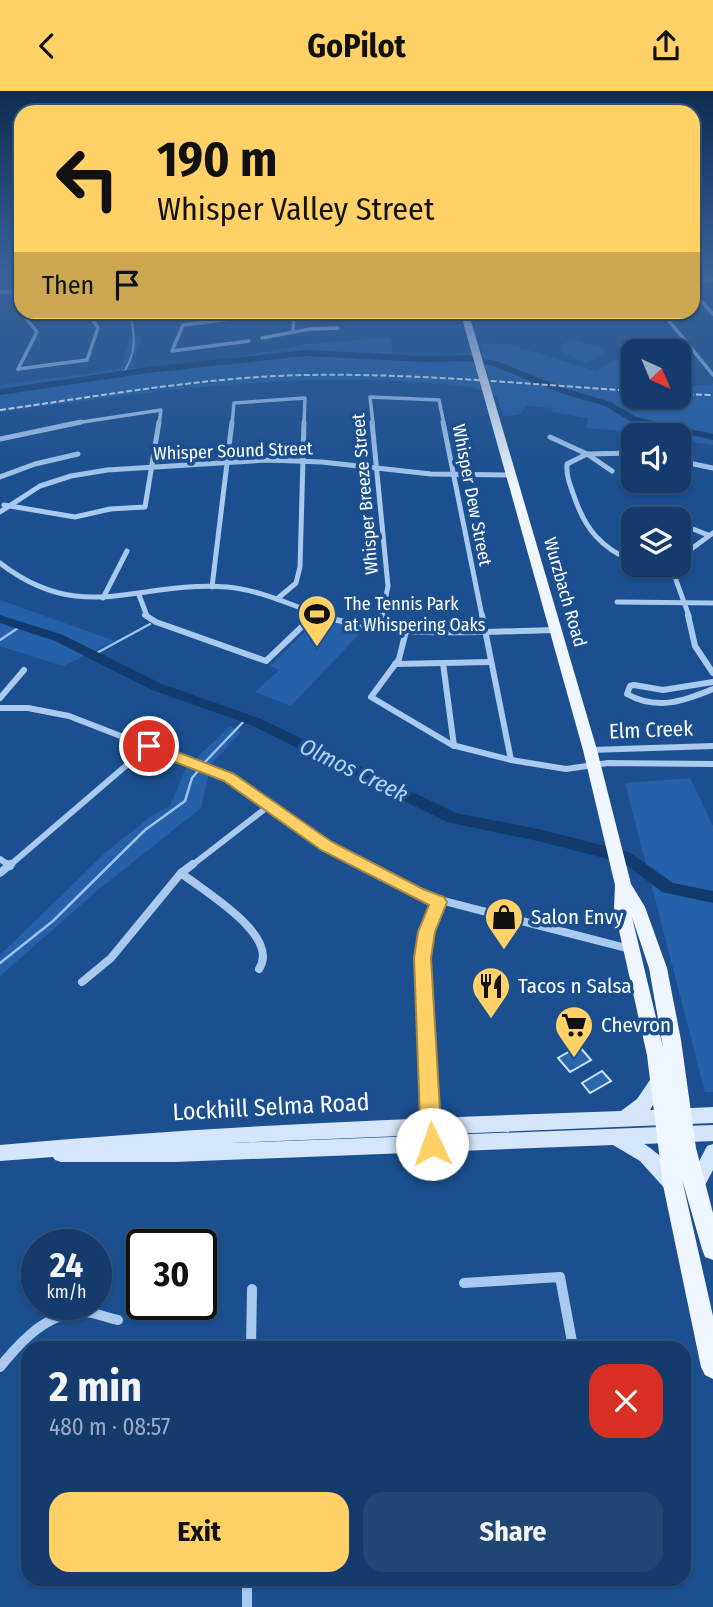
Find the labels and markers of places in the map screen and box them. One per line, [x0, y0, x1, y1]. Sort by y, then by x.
sports icon: The Tennis Park at Whispering Oaks [296, 593, 338, 648]
place label: The Tennis Park at Whispering Oaks [344, 593, 486, 636]
pin [119, 716, 179, 776]
shop icon: Salon Envy [483, 896, 525, 951]
place label: Salon Envy [531, 904, 624, 930]
restaurant icon: Tacos n Salsa [470, 965, 512, 1020]
place label: Tacos n Salsa [518, 973, 632, 999]
supermarket icon: Chevron [553, 1004, 595, 1059]
place label: Chevron [601, 1012, 671, 1038]

